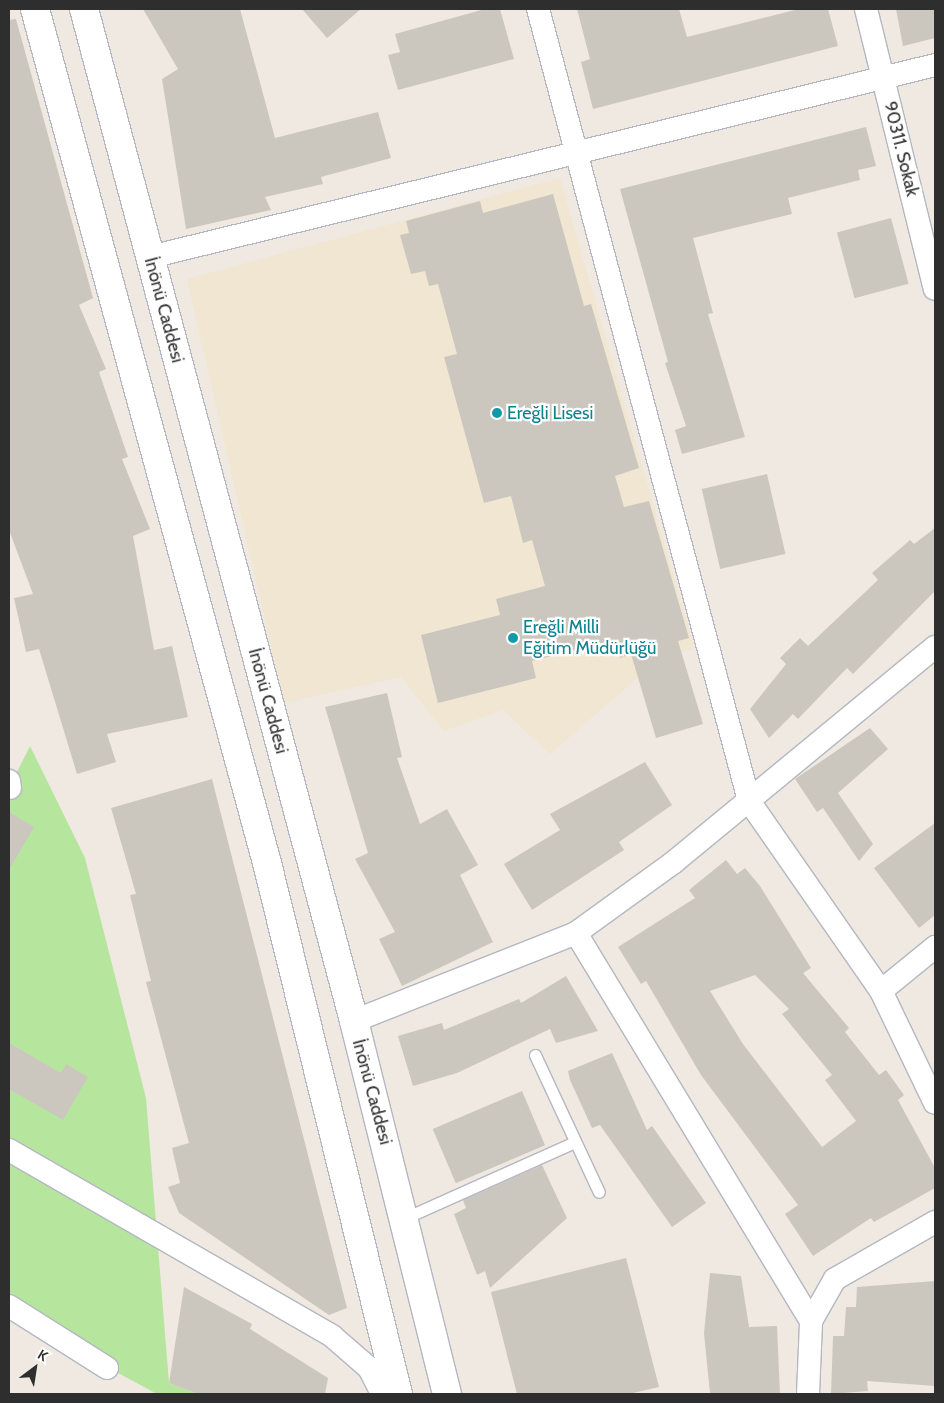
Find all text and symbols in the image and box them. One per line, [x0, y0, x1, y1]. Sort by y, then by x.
street label: 90311. Sokak [879, 99, 923, 199]
street label: İnönü Caddesi [140, 255, 188, 365]
place label: Ereğli Lisesi [507, 402, 593, 424]
marker: Ereğli Lisesi [491, 407, 503, 419]
place label: Ereğli Milli Eğitim Müdürlüğü [523, 617, 656, 660]
marker: Ereğli Milli Eğitim Müdürlüğü [507, 632, 519, 644]
street label: İnönü Caddesi [244, 646, 292, 756]
street label: İnönü Caddesi [348, 1037, 396, 1147]
north arrow [10, 1343, 60, 1393]
text: K [34, 1345, 51, 1365]

